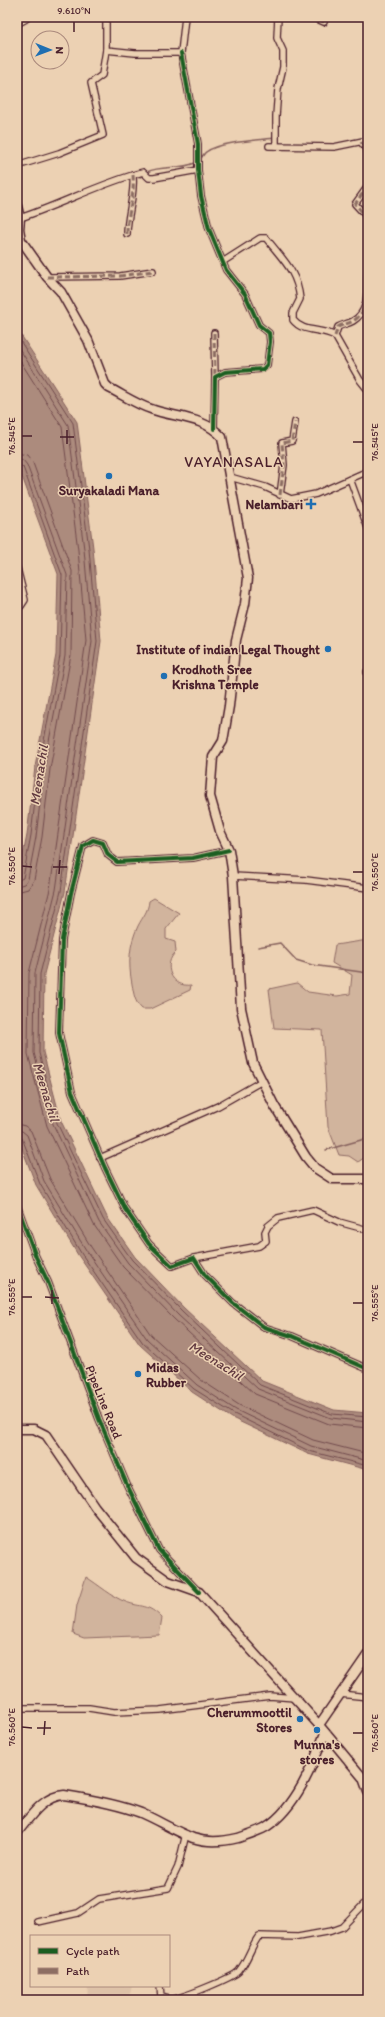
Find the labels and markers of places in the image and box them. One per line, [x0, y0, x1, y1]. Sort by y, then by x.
marker: Suryakaladi Mana [104, 471, 114, 481]
place label: Suryakaladi Mana [59, 483, 159, 499]
place label: Nelambari [245, 497, 303, 512]
marker: Nelambari [306, 499, 316, 509]
place label: Institute of indian Legal Thought [136, 642, 320, 658]
marker: Institute of indian Legal Thought [323, 644, 333, 654]
place label: Krodhoth Sree Krishna Temple [172, 662, 259, 693]
marker: Krodhoth Sree Krishna Temple [159, 671, 169, 681]
place label: Midas Rubber [146, 1360, 187, 1390]
marker: Midas Rubber [133, 1369, 143, 1379]
place label: Cherummoottil Stores [207, 1705, 292, 1735]
marker: Cherummoottil Stores [295, 1714, 305, 1724]
marker: Munna's stores [312, 1725, 322, 1735]
place label: Munna's stores [294, 1737, 340, 1767]

